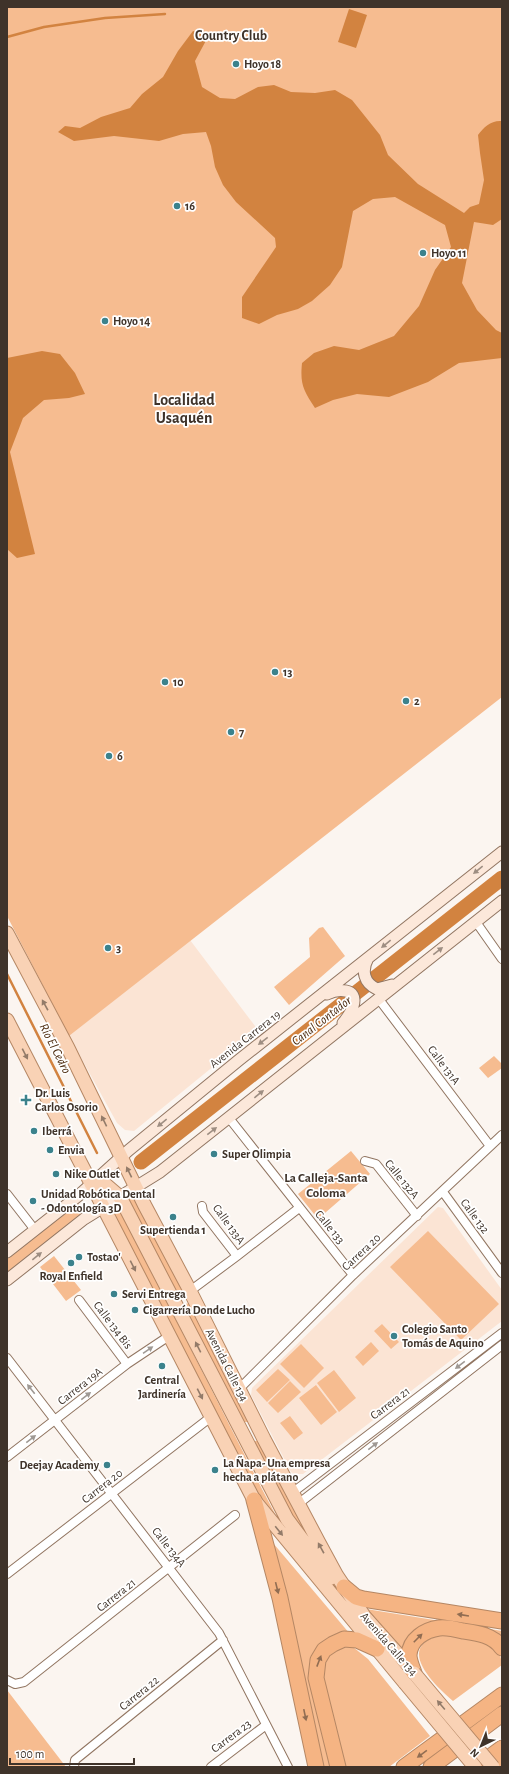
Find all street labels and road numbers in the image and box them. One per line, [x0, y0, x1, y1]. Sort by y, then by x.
street label: Avenida Carrera 19 [207, 1008, 283, 1070]
street label: Calle 131A [426, 1043, 462, 1087]
street label: Calle 132A [383, 1157, 421, 1201]
street label: Calle 132 [458, 1196, 492, 1236]
street label: Calle 133A [211, 1202, 247, 1246]
street label: Calle 133 [313, 1208, 347, 1246]
street label: Carrera 20 [339, 1231, 383, 1273]
street label: Calle 134 Bis [91, 1299, 135, 1351]
street label: Avenida Calle 134 [203, 1327, 251, 1404]
street label: Carrera 19A [55, 1365, 105, 1407]
street label: Carrera 21 [368, 1384, 412, 1422]
street label: Carrera 20 [79, 1466, 125, 1506]
street label: Calle 134A [150, 1525, 188, 1569]
street label: Carrera 21 [94, 1576, 138, 1614]
street label: Avenida Calle 134 [358, 1610, 420, 1678]
street label: Carrera 22 [117, 1673, 162, 1712]
street label: Carrera 23 [209, 1717, 253, 1755]

